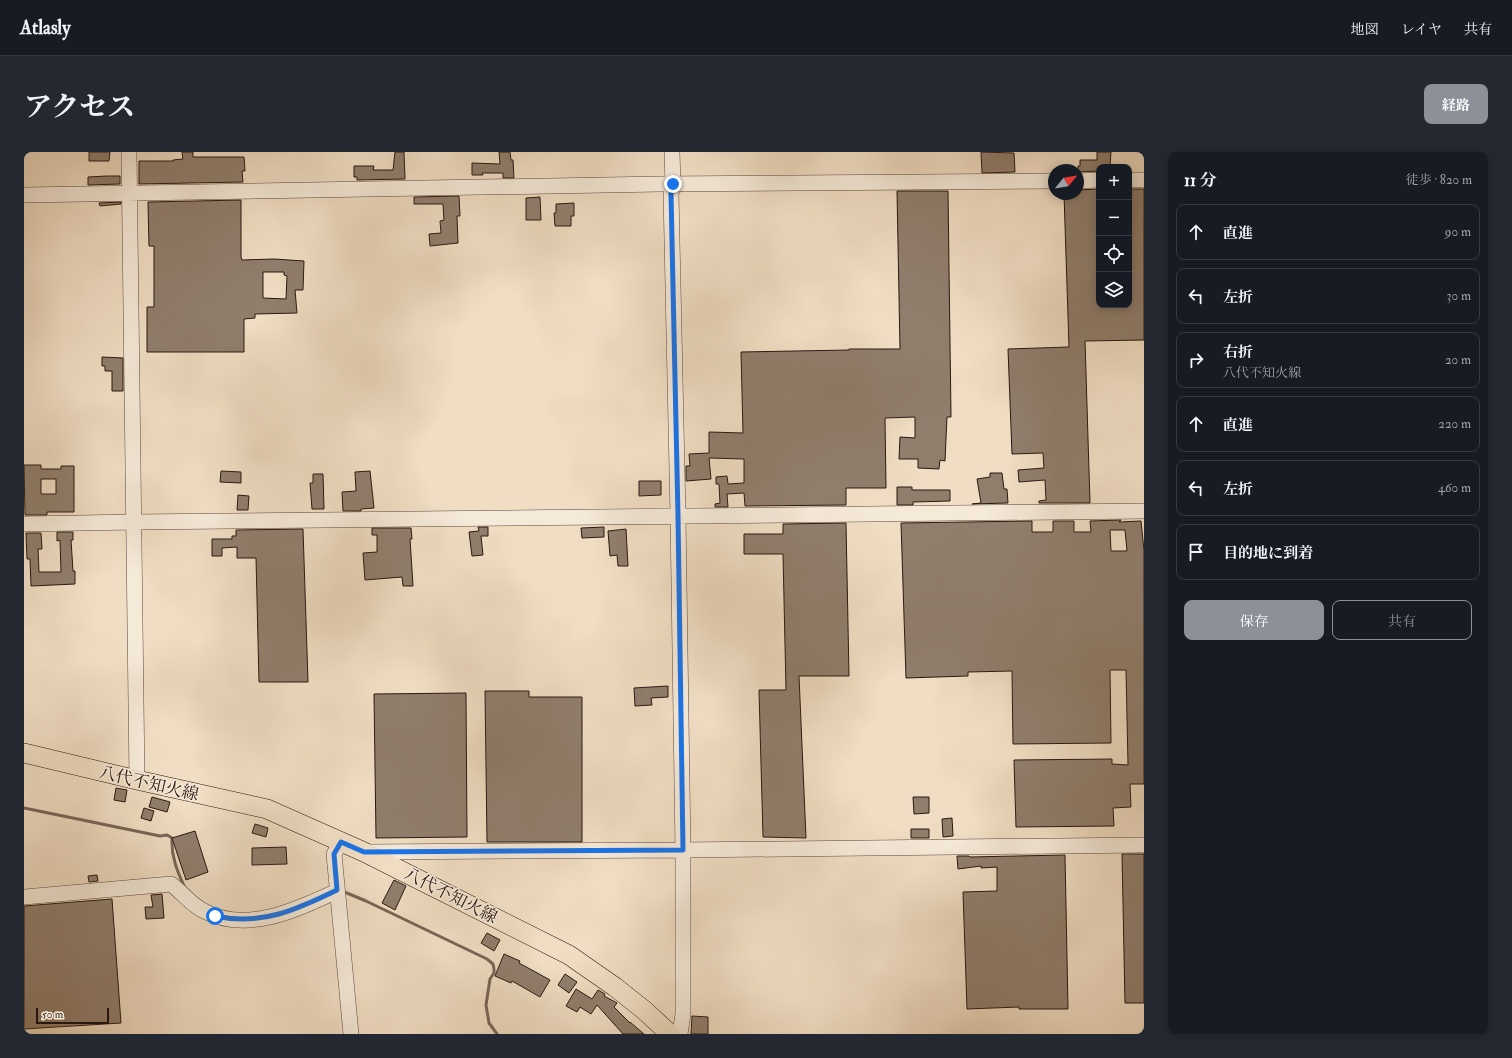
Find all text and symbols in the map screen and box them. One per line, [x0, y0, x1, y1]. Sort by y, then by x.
text: Atlasly [20, 16, 71, 40]
text: 地図 [1351, 21, 1379, 38]
text: レイヤ [1401, 21, 1442, 38]
text: 共有 [1464, 21, 1492, 38]
button: 経路 [1424, 84, 1488, 124]
text: アクセス [24, 90, 135, 125]
north arrow [1048, 164, 1084, 200]
map controls [1096, 164, 1132, 308]
button: + [1096, 164, 1132, 200]
text: 11 分 [1184, 170, 1217, 191]
text: 徒歩 · 820 m [1406, 172, 1472, 188]
route end [664, 175, 682, 193]
button: − [1096, 200, 1132, 236]
icon: ahead [1185, 221, 1207, 243]
text: 直進 [1223, 224, 1253, 243]
text: 90 m [1445, 224, 1471, 240]
button: locate [1096, 236, 1132, 272]
button: layers [1096, 272, 1132, 308]
icon: left [1185, 285, 1207, 307]
text: 左折 [1223, 288, 1253, 307]
text: 30 m [1447, 288, 1471, 304]
text: 右折 [1223, 343, 1253, 362]
icon: right [1185, 349, 1207, 371]
text: 20 m [1445, 352, 1471, 368]
text: 八代不知火線 [1223, 365, 1301, 381]
icon: ahead [1185, 413, 1207, 435]
text: 直進 [1223, 416, 1253, 435]
text: 220 m [1438, 416, 1471, 432]
icon: left [1185, 477, 1207, 499]
text: 左折 [1223, 480, 1253, 499]
text: 460 m [1438, 480, 1471, 496]
icon: arrive [1185, 541, 1207, 563]
text: 目的地に到着 [1223, 544, 1313, 563]
button: 保存 [1184, 600, 1324, 640]
button: 共有 [1332, 600, 1472, 640]
street label: 八代不知火線 [97, 762, 201, 805]
street label: 八代不知火線 [401, 863, 501, 928]
route start [206, 907, 224, 925]
scale bar [36, 1006, 109, 1025]
text: 50 m [42, 1008, 63, 1021]

